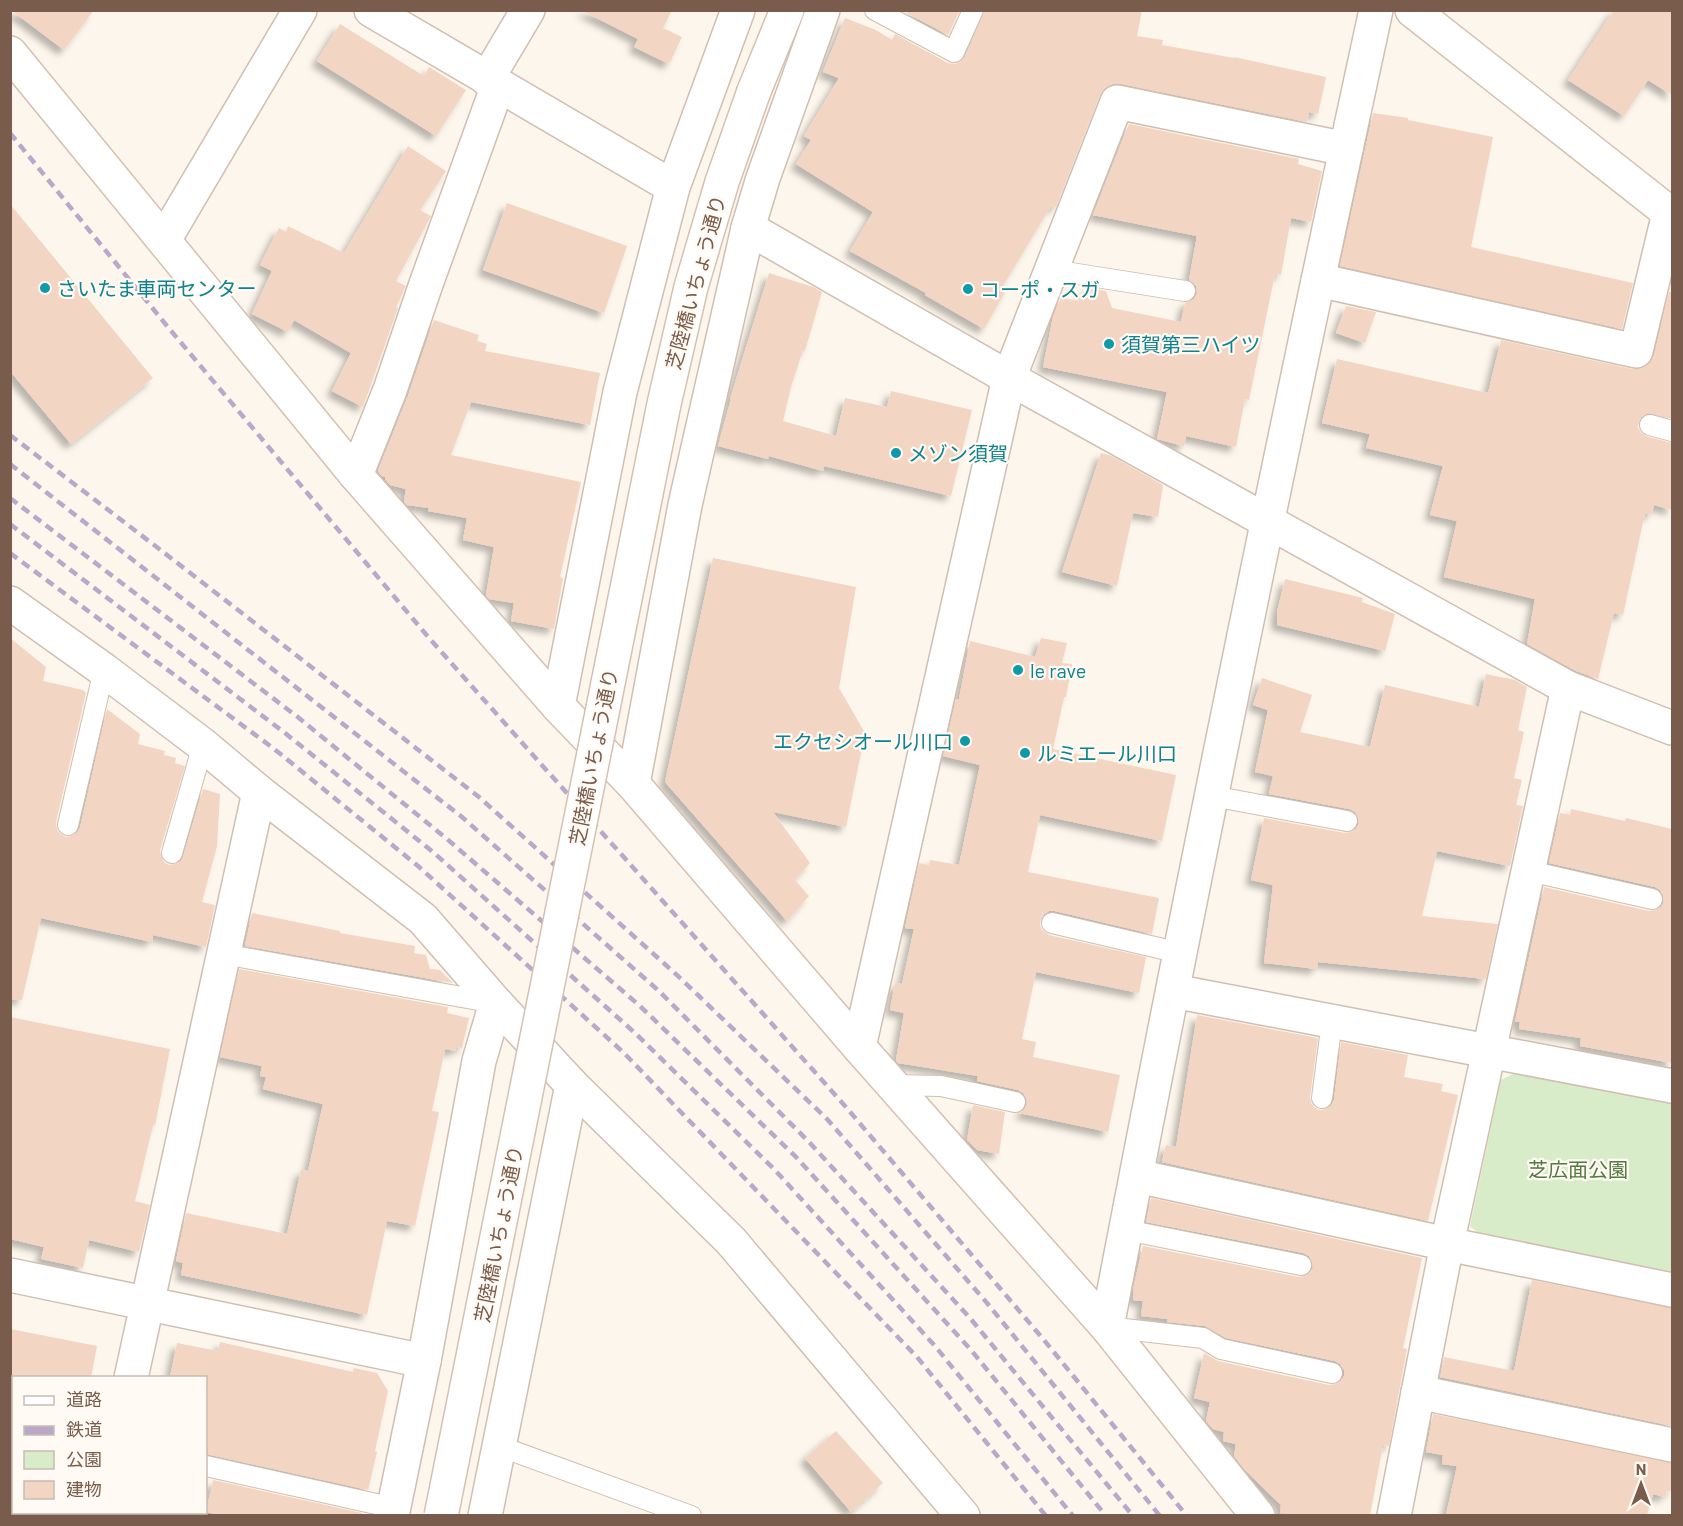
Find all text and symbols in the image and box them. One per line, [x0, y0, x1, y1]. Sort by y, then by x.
street label: 芝陸橋いちょう通り [660, 192, 730, 372]
place label: さいたま車両センター [57, 276, 256, 300]
place label: コーポ・スガ [980, 277, 1100, 301]
marker: さいたま車両センター [38, 281, 52, 295]
marker: コーポ・スガ [961, 282, 975, 296]
place label: 須賀第三ハイツ [1121, 332, 1261, 356]
marker: 須賀第三ハイツ [1102, 337, 1116, 351]
place label: メゾン須賀 [908, 441, 1008, 465]
marker: メゾン須賀 [889, 446, 903, 460]
place label: le rave [1030, 658, 1086, 682]
marker: le rave [1011, 663, 1025, 677]
street label: 芝陸橋いちょう通り [564, 666, 622, 848]
place label: エクセシオール川口 [773, 729, 953, 753]
marker: エクセシオール川口 [958, 734, 972, 748]
place label: ルミエール川口 [1037, 741, 1177, 765]
marker: ルミエール川口 [1018, 746, 1032, 760]
street label: 芝陸橋いちょう通り [469, 1143, 527, 1325]
park label: 芝広面公園 [1528, 1157, 1628, 1181]
legend [12, 1376, 207, 1514]
text: 道路 [66, 1388, 102, 1410]
text: 鉄道 [66, 1418, 102, 1440]
text: 公園 [66, 1448, 102, 1470]
north arrow [1611, 1454, 1671, 1514]
text: N [1636, 1459, 1646, 1478]
text: 建物 [66, 1478, 102, 1500]

